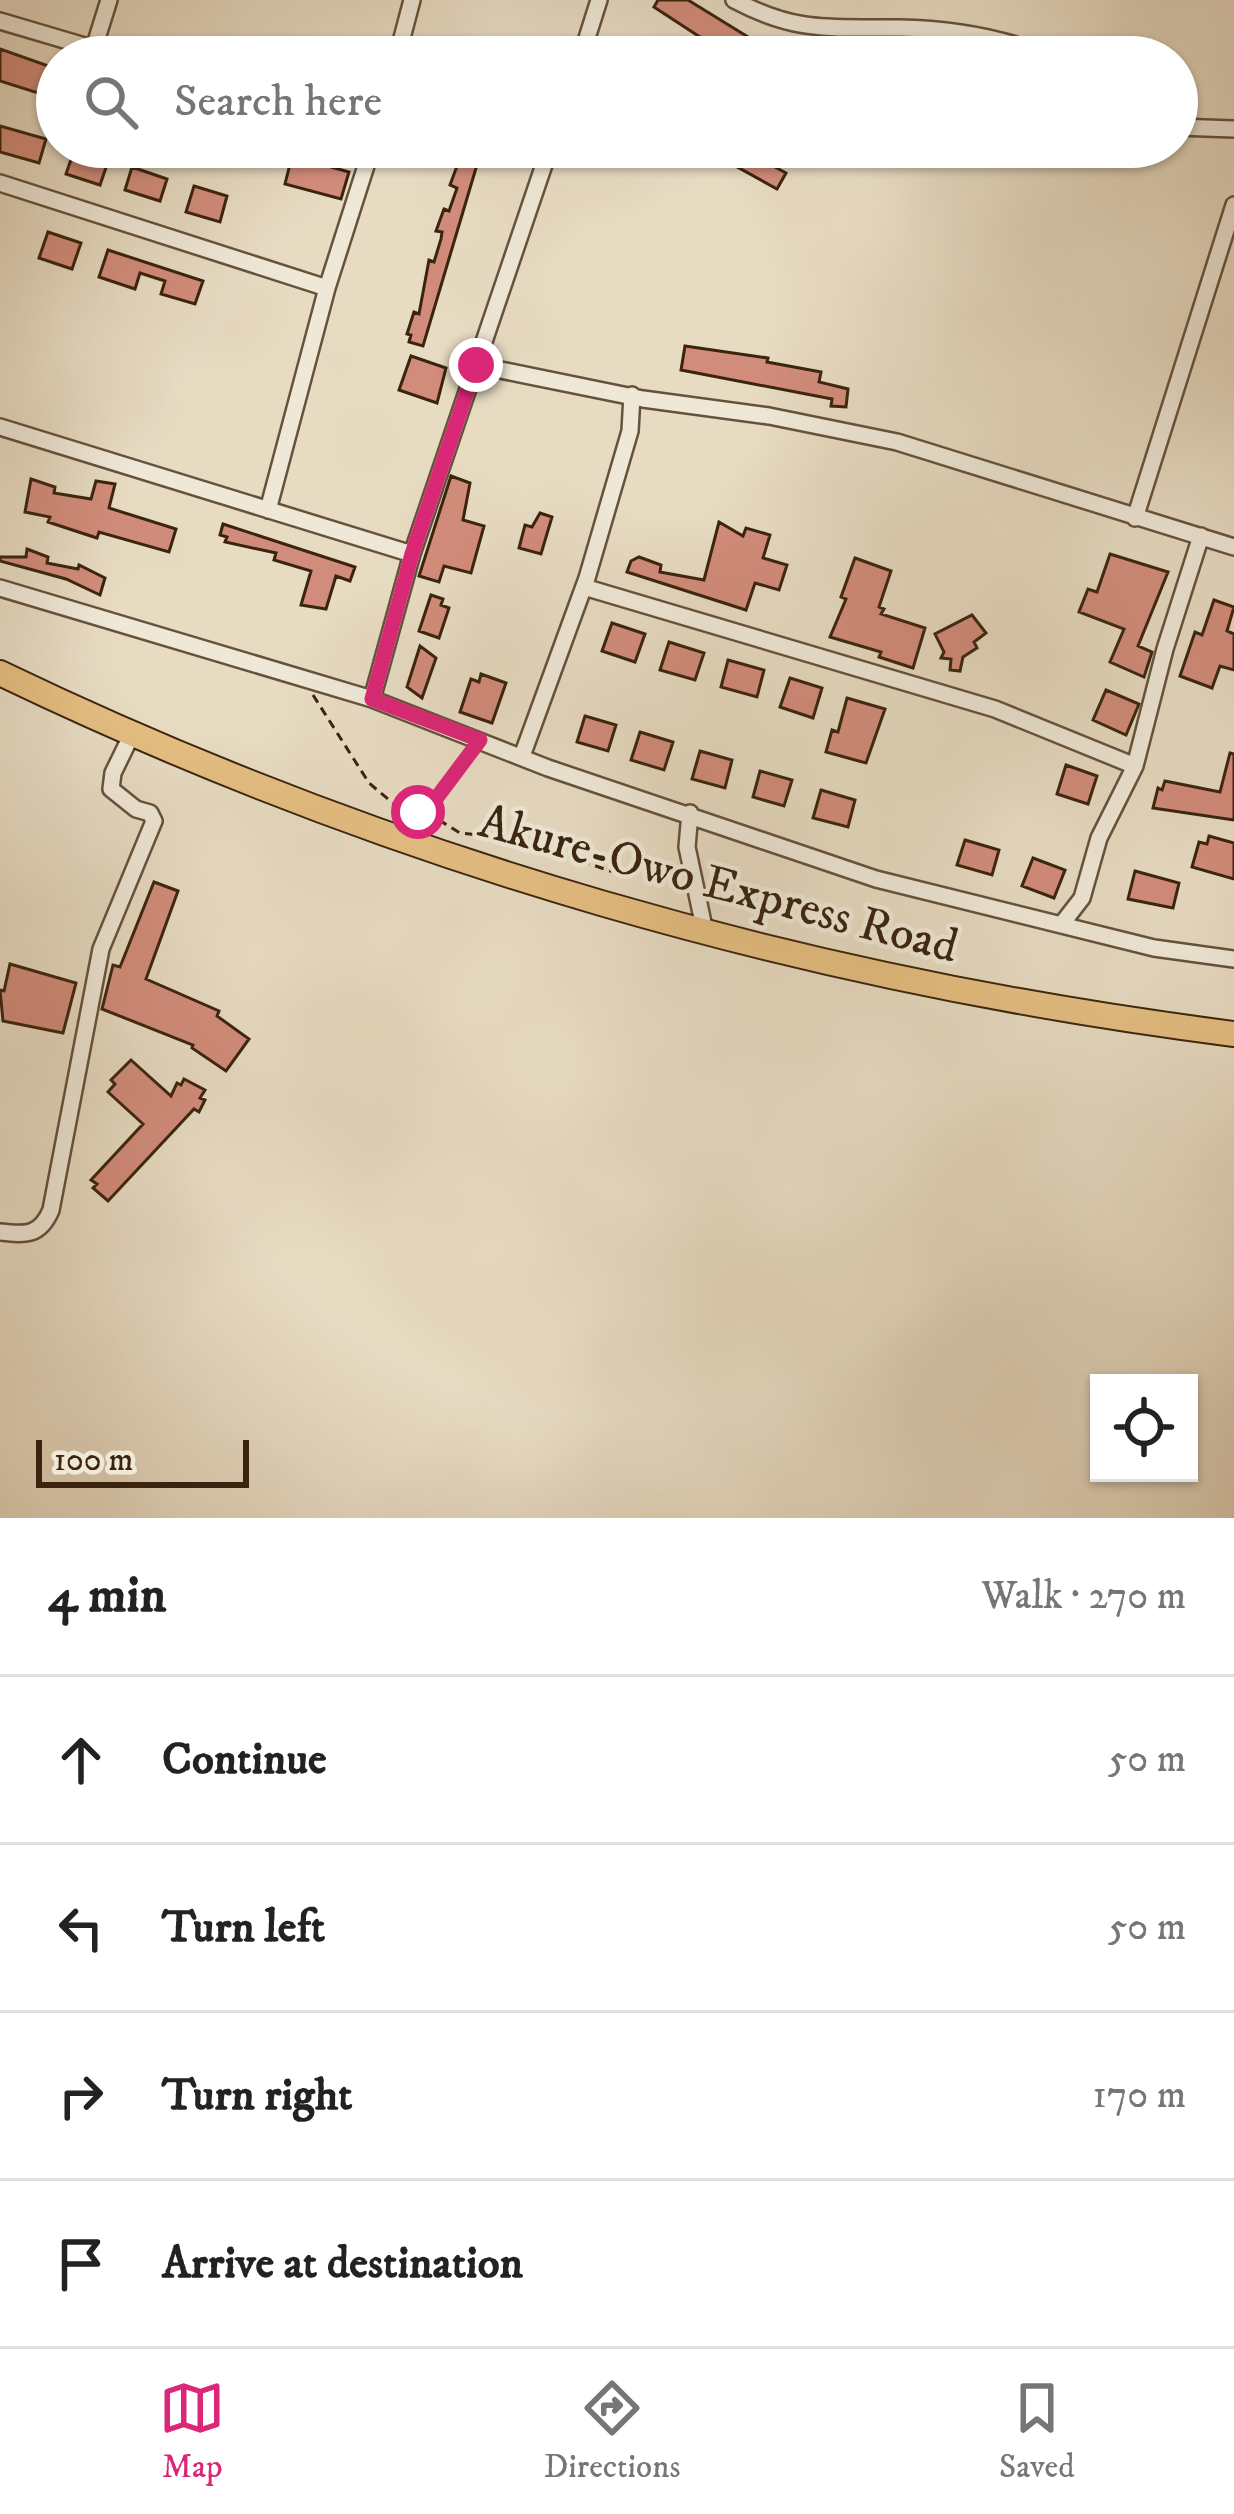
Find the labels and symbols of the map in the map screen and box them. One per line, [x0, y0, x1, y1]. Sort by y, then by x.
route end [449, 338, 503, 392]
route start [391, 785, 445, 839]
street label: Akure-Owo Express Road [472, 792, 964, 978]
scale bar [36, 1434, 249, 1487]

